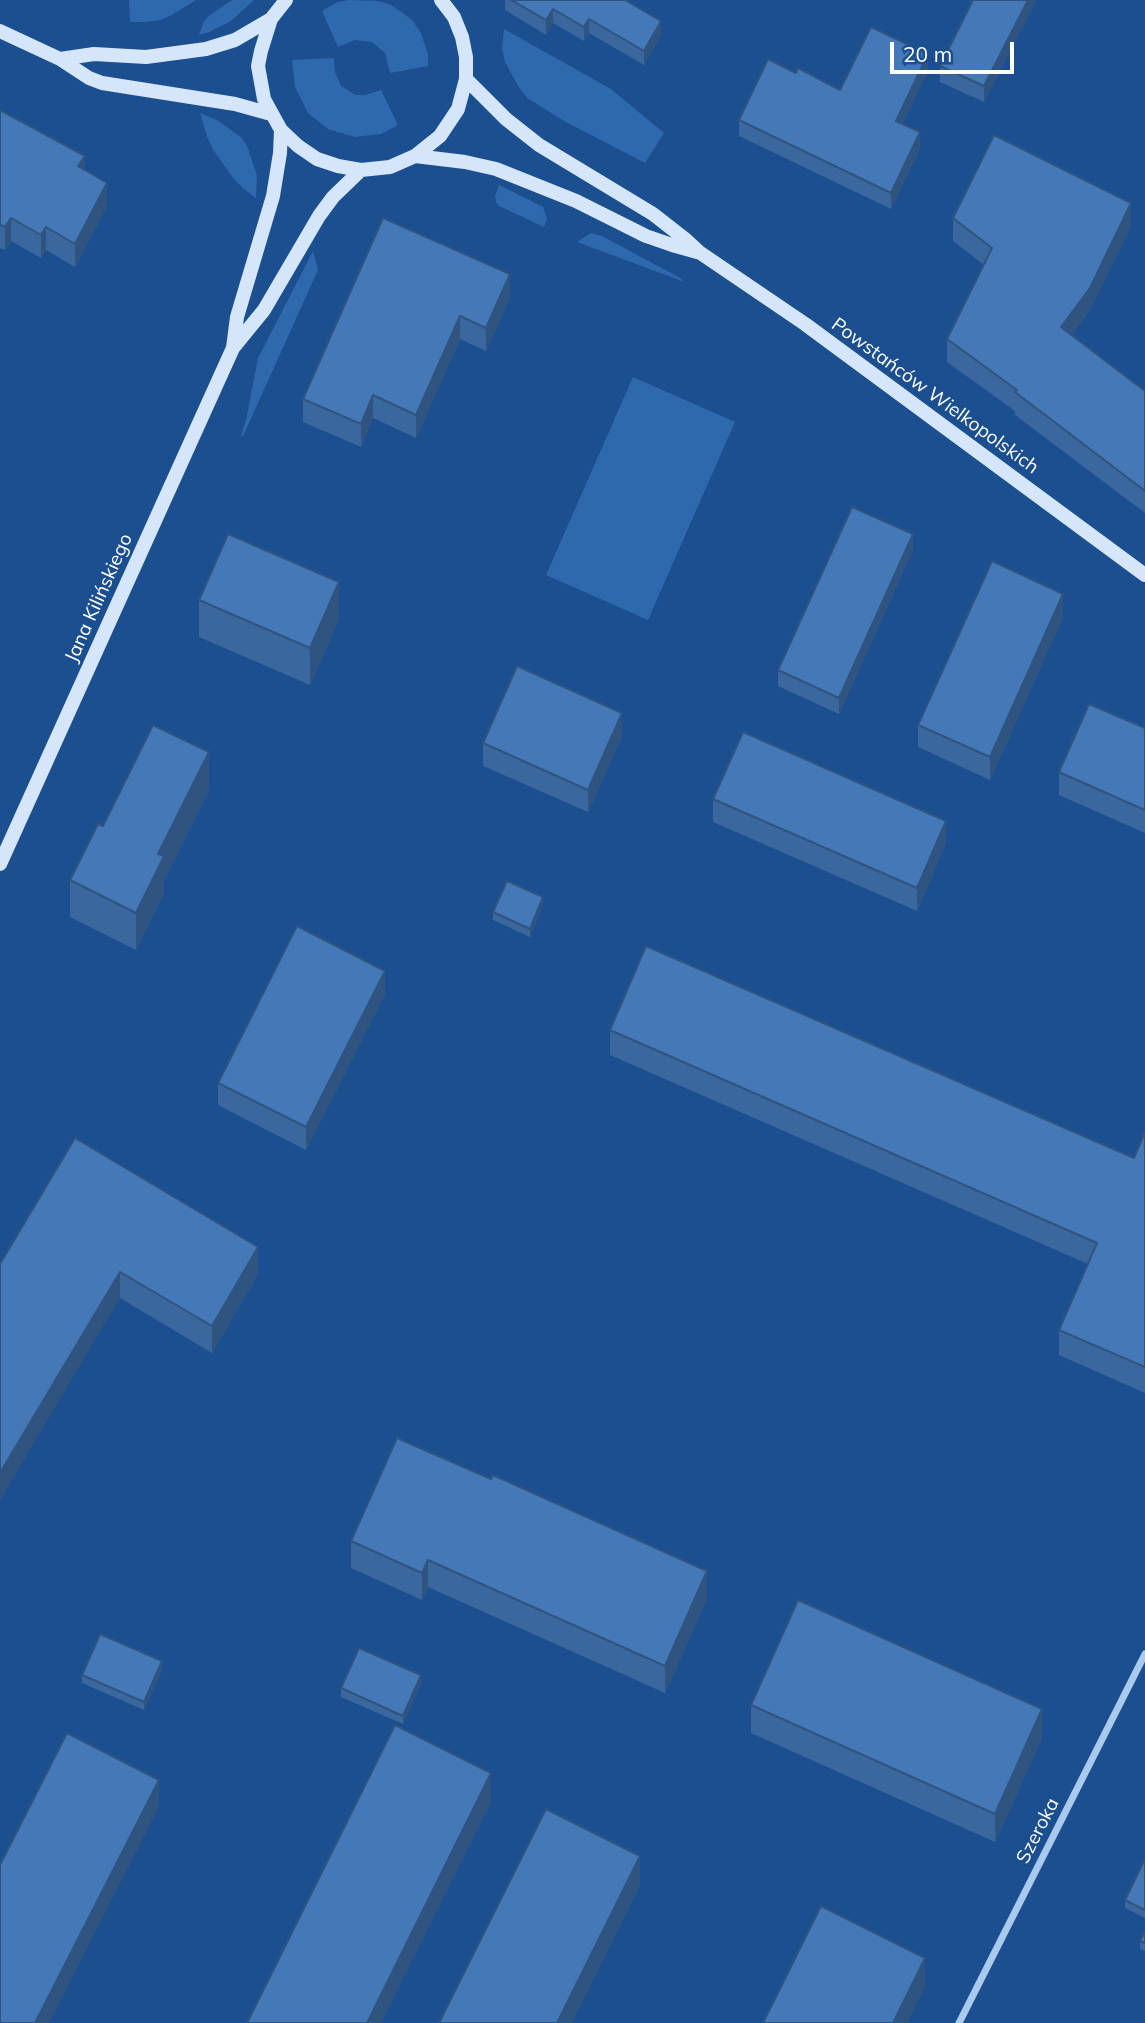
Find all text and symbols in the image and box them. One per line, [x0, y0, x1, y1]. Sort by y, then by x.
scale bar [893, 28, 1017, 72]
text: 20 m [903, 41, 952, 67]
street label: Powstańców Wielkopolskich [827, 313, 1043, 479]
street label: Jana Kilińskiego [60, 530, 138, 666]
street label: Szeroka [1012, 1794, 1064, 1868]

